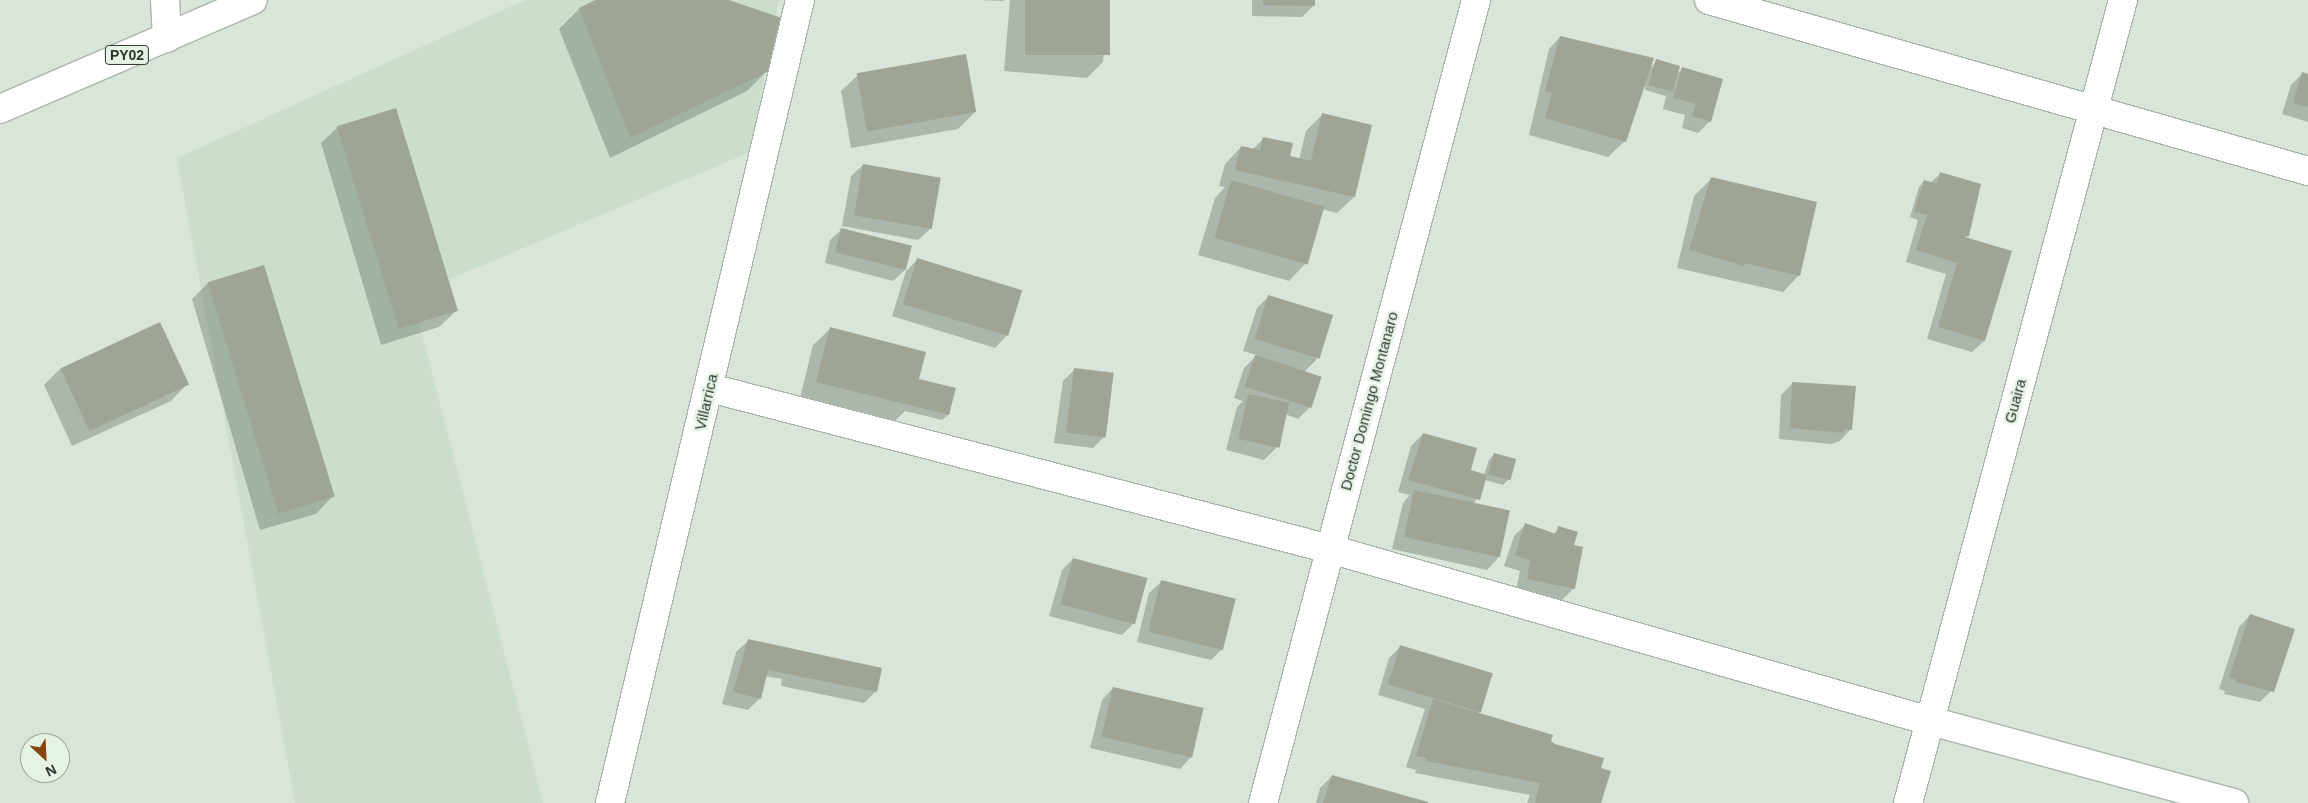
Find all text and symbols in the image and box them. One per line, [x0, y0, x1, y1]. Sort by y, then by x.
road number: PY02 [104, 44, 150, 66]
street label: Doctor Domingo Montanaro [1336, 310, 1402, 492]
street label: Villarrica [691, 372, 721, 432]
street label: Guaira [2000, 377, 2030, 425]
north arrow [20, 733, 70, 783]
text: N [43, 761, 59, 780]

